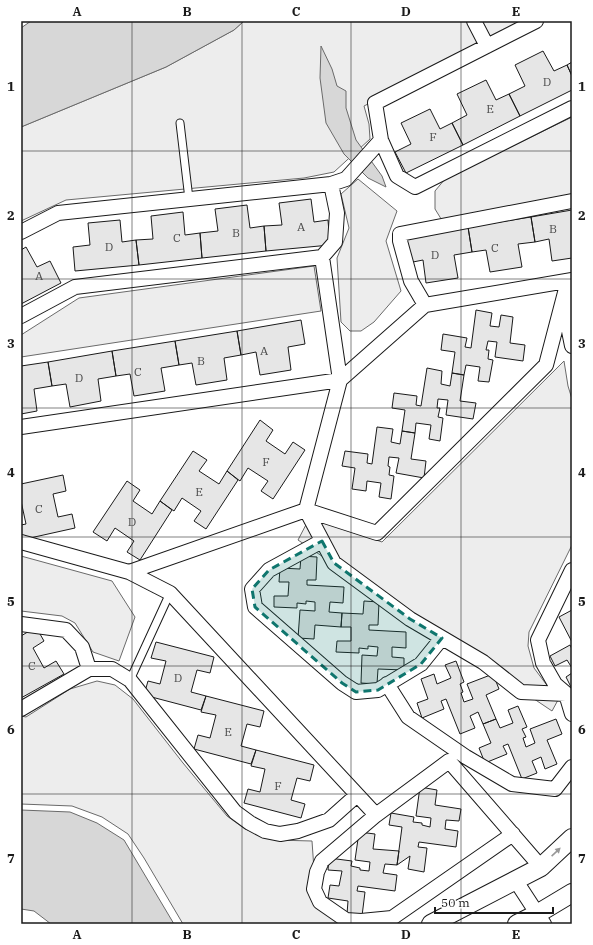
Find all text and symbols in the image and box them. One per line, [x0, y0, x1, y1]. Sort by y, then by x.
text: A [72, 3, 82, 20]
text: B [182, 3, 192, 20]
text: C [292, 3, 301, 20]
text: D [401, 3, 411, 20]
text: E [512, 3, 520, 20]
house number: D [543, 74, 551, 89]
text: 1 [7, 78, 15, 95]
text: 1 [578, 78, 586, 95]
house number: E [486, 101, 494, 116]
house number: F [429, 129, 437, 144]
text: 2 [7, 207, 15, 224]
text: 2 [578, 207, 586, 224]
house number: A [297, 219, 306, 234]
house number: B [549, 221, 557, 236]
house number: B [232, 225, 240, 240]
house number: C [173, 230, 181, 245]
house number: D [105, 239, 113, 254]
house number: C [491, 240, 499, 255]
house number: D [431, 247, 439, 262]
house number: A [35, 268, 44, 283]
text: 3 [7, 335, 15, 352]
text: 3 [578, 335, 586, 352]
house number: A [260, 343, 269, 358]
house number: B [197, 353, 205, 368]
house number: C [134, 364, 142, 379]
house number: D [75, 370, 83, 385]
house number: F [262, 454, 270, 469]
text: 4 [7, 464, 15, 481]
text: 4 [578, 464, 586, 481]
house number: E [195, 484, 203, 499]
house number: C [35, 501, 43, 516]
house number: D [128, 514, 136, 529]
text: 5 [7, 593, 15, 610]
text: 5 [578, 593, 586, 610]
house number: C [28, 658, 36, 673]
house number: D [174, 670, 182, 685]
text: 6 [7, 721, 15, 738]
text: 6 [578, 721, 586, 738]
house number: E [224, 724, 232, 739]
house number: F [274, 778, 282, 793]
one-way arrow [551, 848, 561, 857]
text: 7 [7, 850, 15, 867]
text: 7 [578, 850, 586, 867]
scale bar [435, 889, 553, 915]
text: 50 m [441, 895, 470, 910]
text: A [72, 926, 82, 943]
text: B [182, 926, 192, 943]
text: C [292, 926, 301, 943]
text: D [401, 926, 411, 943]
text: E [512, 926, 520, 943]

